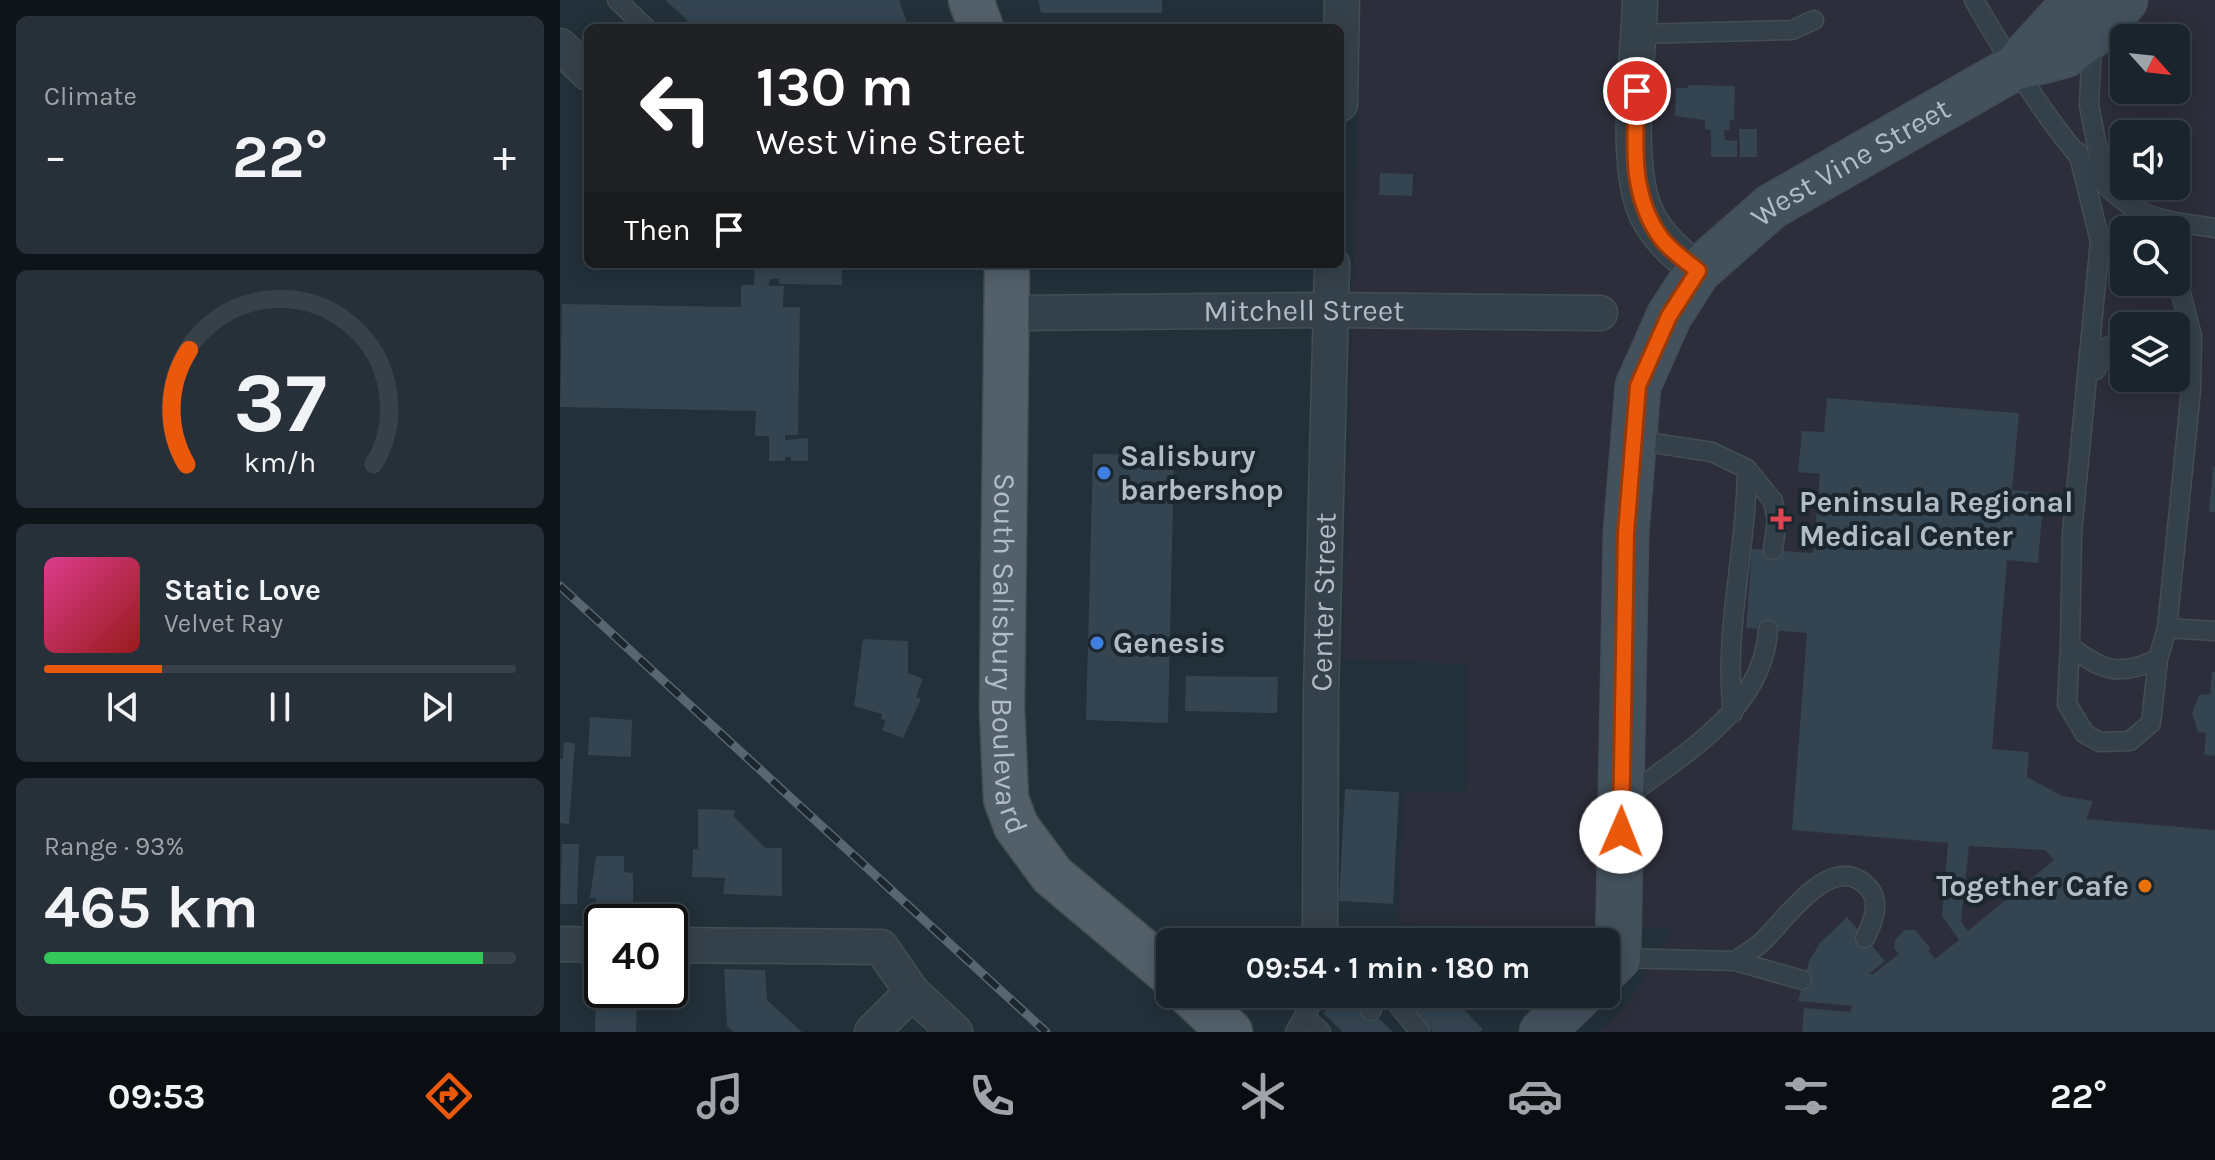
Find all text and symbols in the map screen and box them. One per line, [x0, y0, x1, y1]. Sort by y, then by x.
north arrow [2110, 24, 2190, 104]
map controls [2110, 24, 2190, 392]
text: 130 m [756, 54, 914, 119]
icon: left [624, 56, 728, 160]
pin [1603, 57, 1671, 125]
icon: arrive [1615, 69, 1659, 113]
text: Climate [44, 81, 137, 112]
street label: West Vine Street [1743, 90, 1956, 234]
button: sound [2110, 120, 2190, 200]
text: West Vine Street [756, 121, 1025, 163]
text: 22° [232, 122, 328, 192]
text: − [44, 131, 67, 182]
text: + [493, 131, 516, 182]
icon: arrive [707, 208, 751, 252]
text: Then [624, 212, 691, 248]
button: search [2110, 216, 2190, 296]
street label: Mitchell Street [1203, 292, 1405, 329]
button: layers [2110, 312, 2190, 392]
text: 37 [233, 355, 327, 452]
place label: Salisbury barbershop [1120, 438, 1284, 508]
text: km/h [244, 446, 316, 479]
marker: Salisbury barbershop [1095, 464, 1113, 482]
street label: South Salisbury Boulevard [984, 473, 1035, 839]
place label: Peninsula Regional Medical Center [1799, 484, 2073, 554]
marker: Peninsula Regional Medical Center [1770, 508, 1792, 530]
street label: Center Street [1303, 512, 1344, 692]
text: Static Love [164, 572, 321, 608]
text: Velvet Ray [164, 608, 283, 639]
place label: Genesis [1113, 625, 1225, 661]
marker: Genesis [1088, 634, 1106, 652]
icon: previous [101, 685, 145, 729]
icon: pause [258, 685, 302, 729]
icon: next [415, 685, 459, 729]
position arrow [1579, 790, 1663, 874]
text: Range · 93% [44, 831, 184, 862]
place label: Together Cafe [1936, 868, 2129, 904]
text: 465 km [44, 872, 259, 942]
marker: Together Cafe [2136, 877, 2154, 895]
speed limit sign: 40 [584, 904, 688, 1008]
text: 09:54 · 1 min · 180 m [1246, 950, 1530, 986]
icon: directions [421, 1068, 477, 1124]
icon: music [692, 1068, 748, 1124]
icon: phone [964, 1068, 1020, 1124]
icon: climate [1235, 1068, 1291, 1124]
icon: car [1507, 1068, 1563, 1124]
icon: filters [1778, 1068, 1834, 1124]
text: 09:53 [108, 1075, 206, 1117]
text: 22° [2050, 1075, 2107, 1117]

